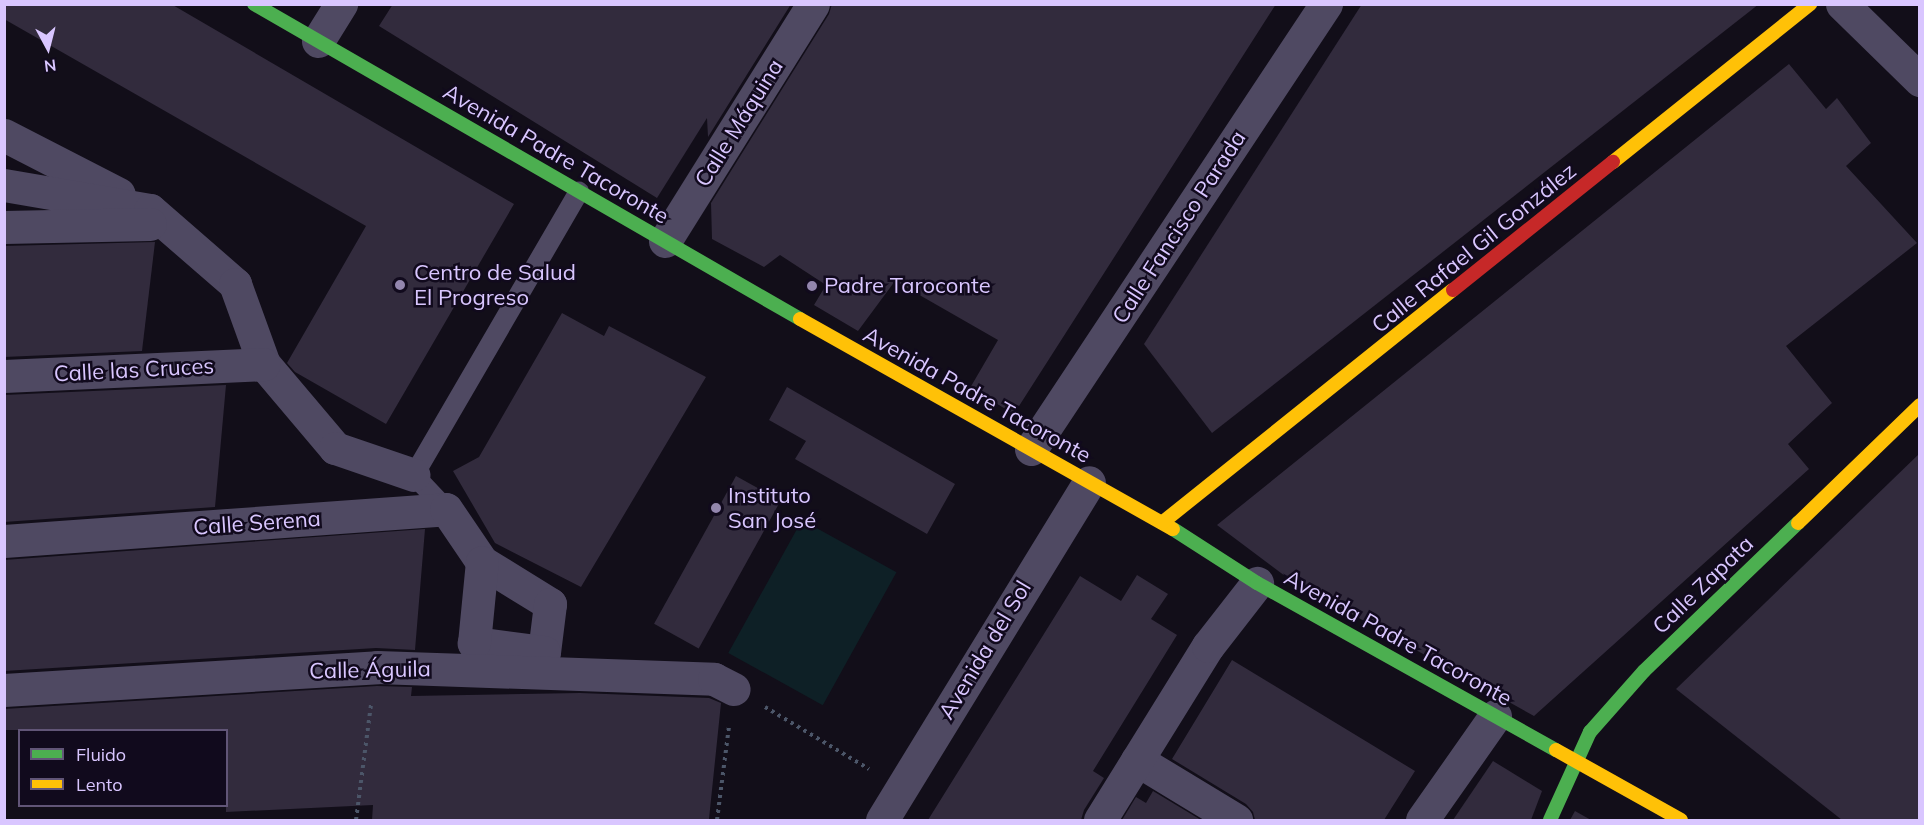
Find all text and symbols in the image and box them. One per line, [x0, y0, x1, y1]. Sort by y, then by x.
north arrow [18, 18, 78, 78]
street label: Calle Máquina [689, 54, 789, 192]
text: N [43, 55, 57, 77]
street label: Avenida Padre Tacoronte [439, 79, 673, 229]
street label: Calle Fancisco Parada [1107, 126, 1251, 328]
street label: Calle Rafael Gil González [1367, 158, 1581, 338]
place label: Centro de Salud El Progreso [414, 259, 576, 310]
place label: Padre Taroconte [824, 273, 991, 299]
marker: Centro de Salud El Progreso [391, 276, 409, 294]
marker: Padre Taroconte [805, 279, 819, 293]
street label: Avenida Padre Tacoronte [859, 321, 1095, 469]
street label: Calle las Cruces [53, 353, 215, 387]
place label: Instituto San José [728, 482, 816, 534]
marker: Instituto San José [709, 501, 723, 515]
street label: Calle Serena [192, 505, 322, 541]
street label: Calle Zapata [1647, 531, 1759, 639]
street label: Avenida Padre Tacoronte [1280, 564, 1516, 712]
street label: Avenida del Sol [933, 576, 1037, 724]
street label: Calle Águila [309, 656, 431, 684]
legend [18, 729, 228, 807]
text: Fluido [76, 743, 126, 766]
text: Lento [76, 773, 123, 796]

